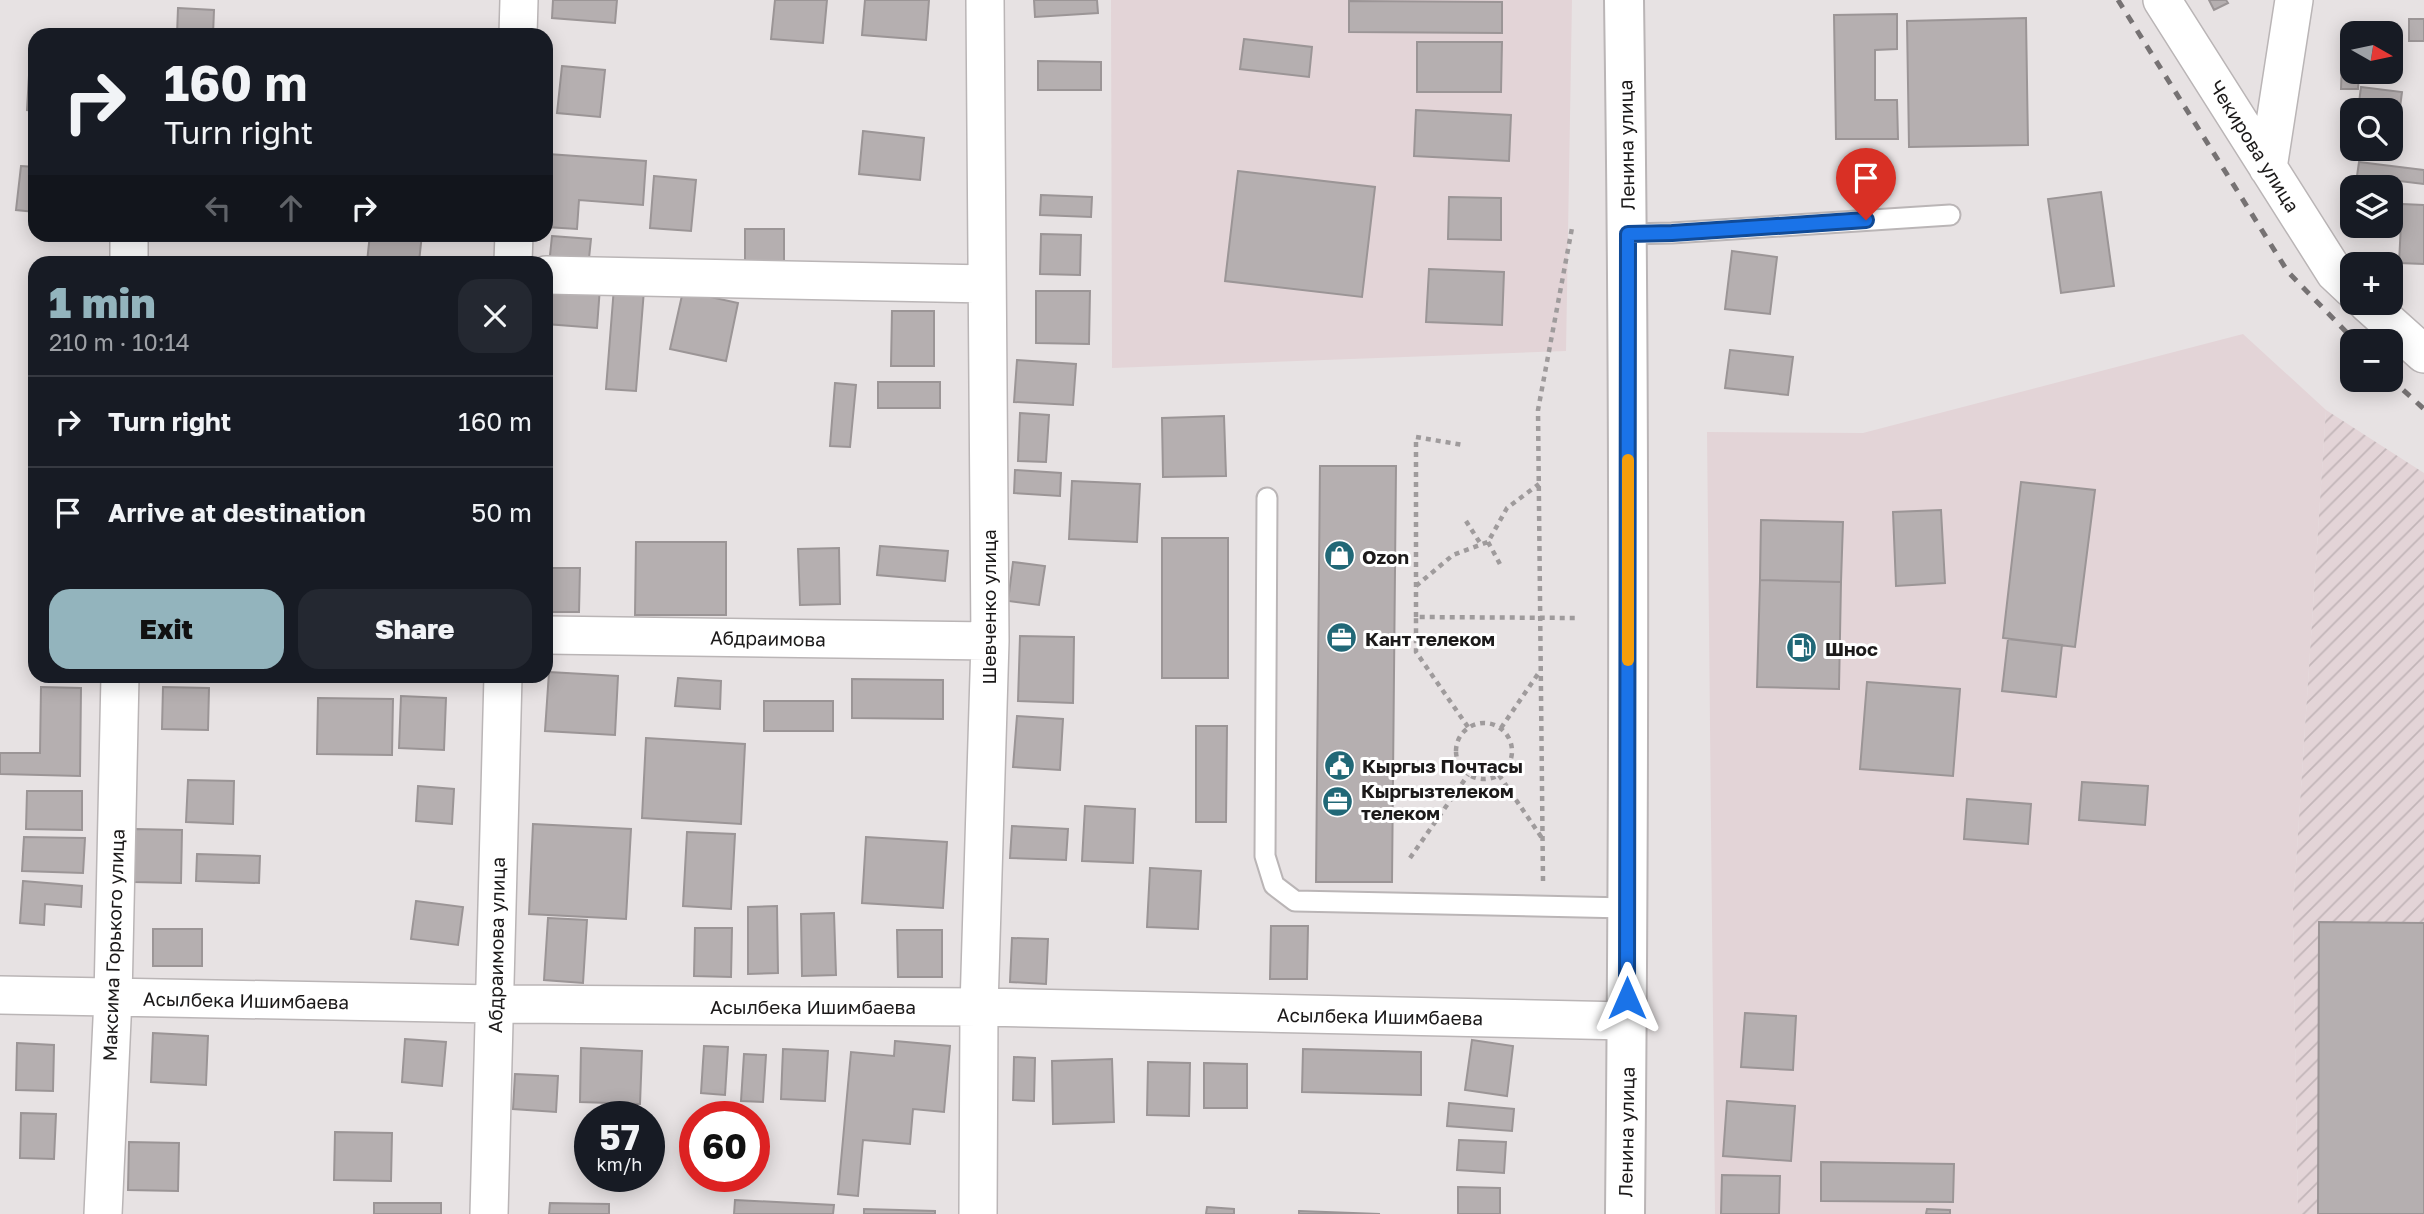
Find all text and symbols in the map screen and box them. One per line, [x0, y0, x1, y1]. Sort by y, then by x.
north arrow [2340, 21, 2403, 84]
map controls [2340, 21, 2403, 392]
text: 160 m [164, 53, 307, 112]
icon: right [49, 56, 140, 147]
street label: Чекирова улица [2205, 76, 2305, 216]
street label: Ленина улица [1613, 80, 1639, 210]
button: search [2340, 98, 2403, 161]
text: Turn right [164, 113, 313, 151]
pin [1836, 148, 1896, 220]
icon: arrive [1847, 159, 1885, 197]
button: layers [2340, 175, 2403, 238]
icon: left [199, 189, 237, 227]
icon: ahead [272, 189, 310, 227]
icon: right [345, 189, 383, 227]
button: + [2340, 252, 2403, 315]
text: 1 min [49, 277, 156, 327]
button: close [458, 279, 532, 353]
text: 210 m · 10:14 [49, 328, 190, 356]
button: − [2340, 329, 2403, 392]
icon: right [49, 403, 87, 441]
text: Turn right [108, 406, 231, 437]
text: 160 m [458, 406, 532, 437]
icon: arrive [49, 494, 87, 532]
text: Arrive at destination [108, 497, 366, 528]
text: 50 m [471, 497, 532, 528]
street label: Шевченко улица [977, 529, 1000, 685]
shop icon: Ozon [1322, 539, 1356, 573]
place label: Ozon [1362, 545, 1409, 568]
button: Exit [49, 589, 284, 669]
button: Share [298, 589, 532, 669]
office icon: Кант телеком [1325, 621, 1359, 655]
street label: Абдраимова [710, 625, 826, 651]
place label: Кант телеком [1365, 627, 1495, 650]
fuel station icon: Шнос [1785, 631, 1819, 665]
place label: Шнос [1825, 637, 1878, 660]
public building icon: Кыргыз Почтасы [1322, 748, 1356, 782]
place label: Кыргыз Почтасы [1362, 754, 1523, 777]
place label: Кыргызтелеком телеком [1361, 779, 1514, 824]
office icon: Кыргызтелеком телеком [1321, 784, 1355, 818]
street label: Максима Горького улица [97, 828, 129, 1062]
street label: Абдраимова улица [483, 857, 509, 1033]
position arrow [1590, 961, 1664, 1035]
street label: Асылбека Ишимбаева [143, 987, 349, 1013]
street label: Асылбека Ишимбаева [710, 995, 916, 1018]
street label: Асылбека Ишимбаева [1277, 1003, 1483, 1029]
street label: Ленина улица [1613, 1067, 1639, 1197]
speed limit sign: 60 [679, 1101, 770, 1192]
text: 57 [599, 1116, 640, 1158]
text: km/h [597, 1153, 642, 1175]

